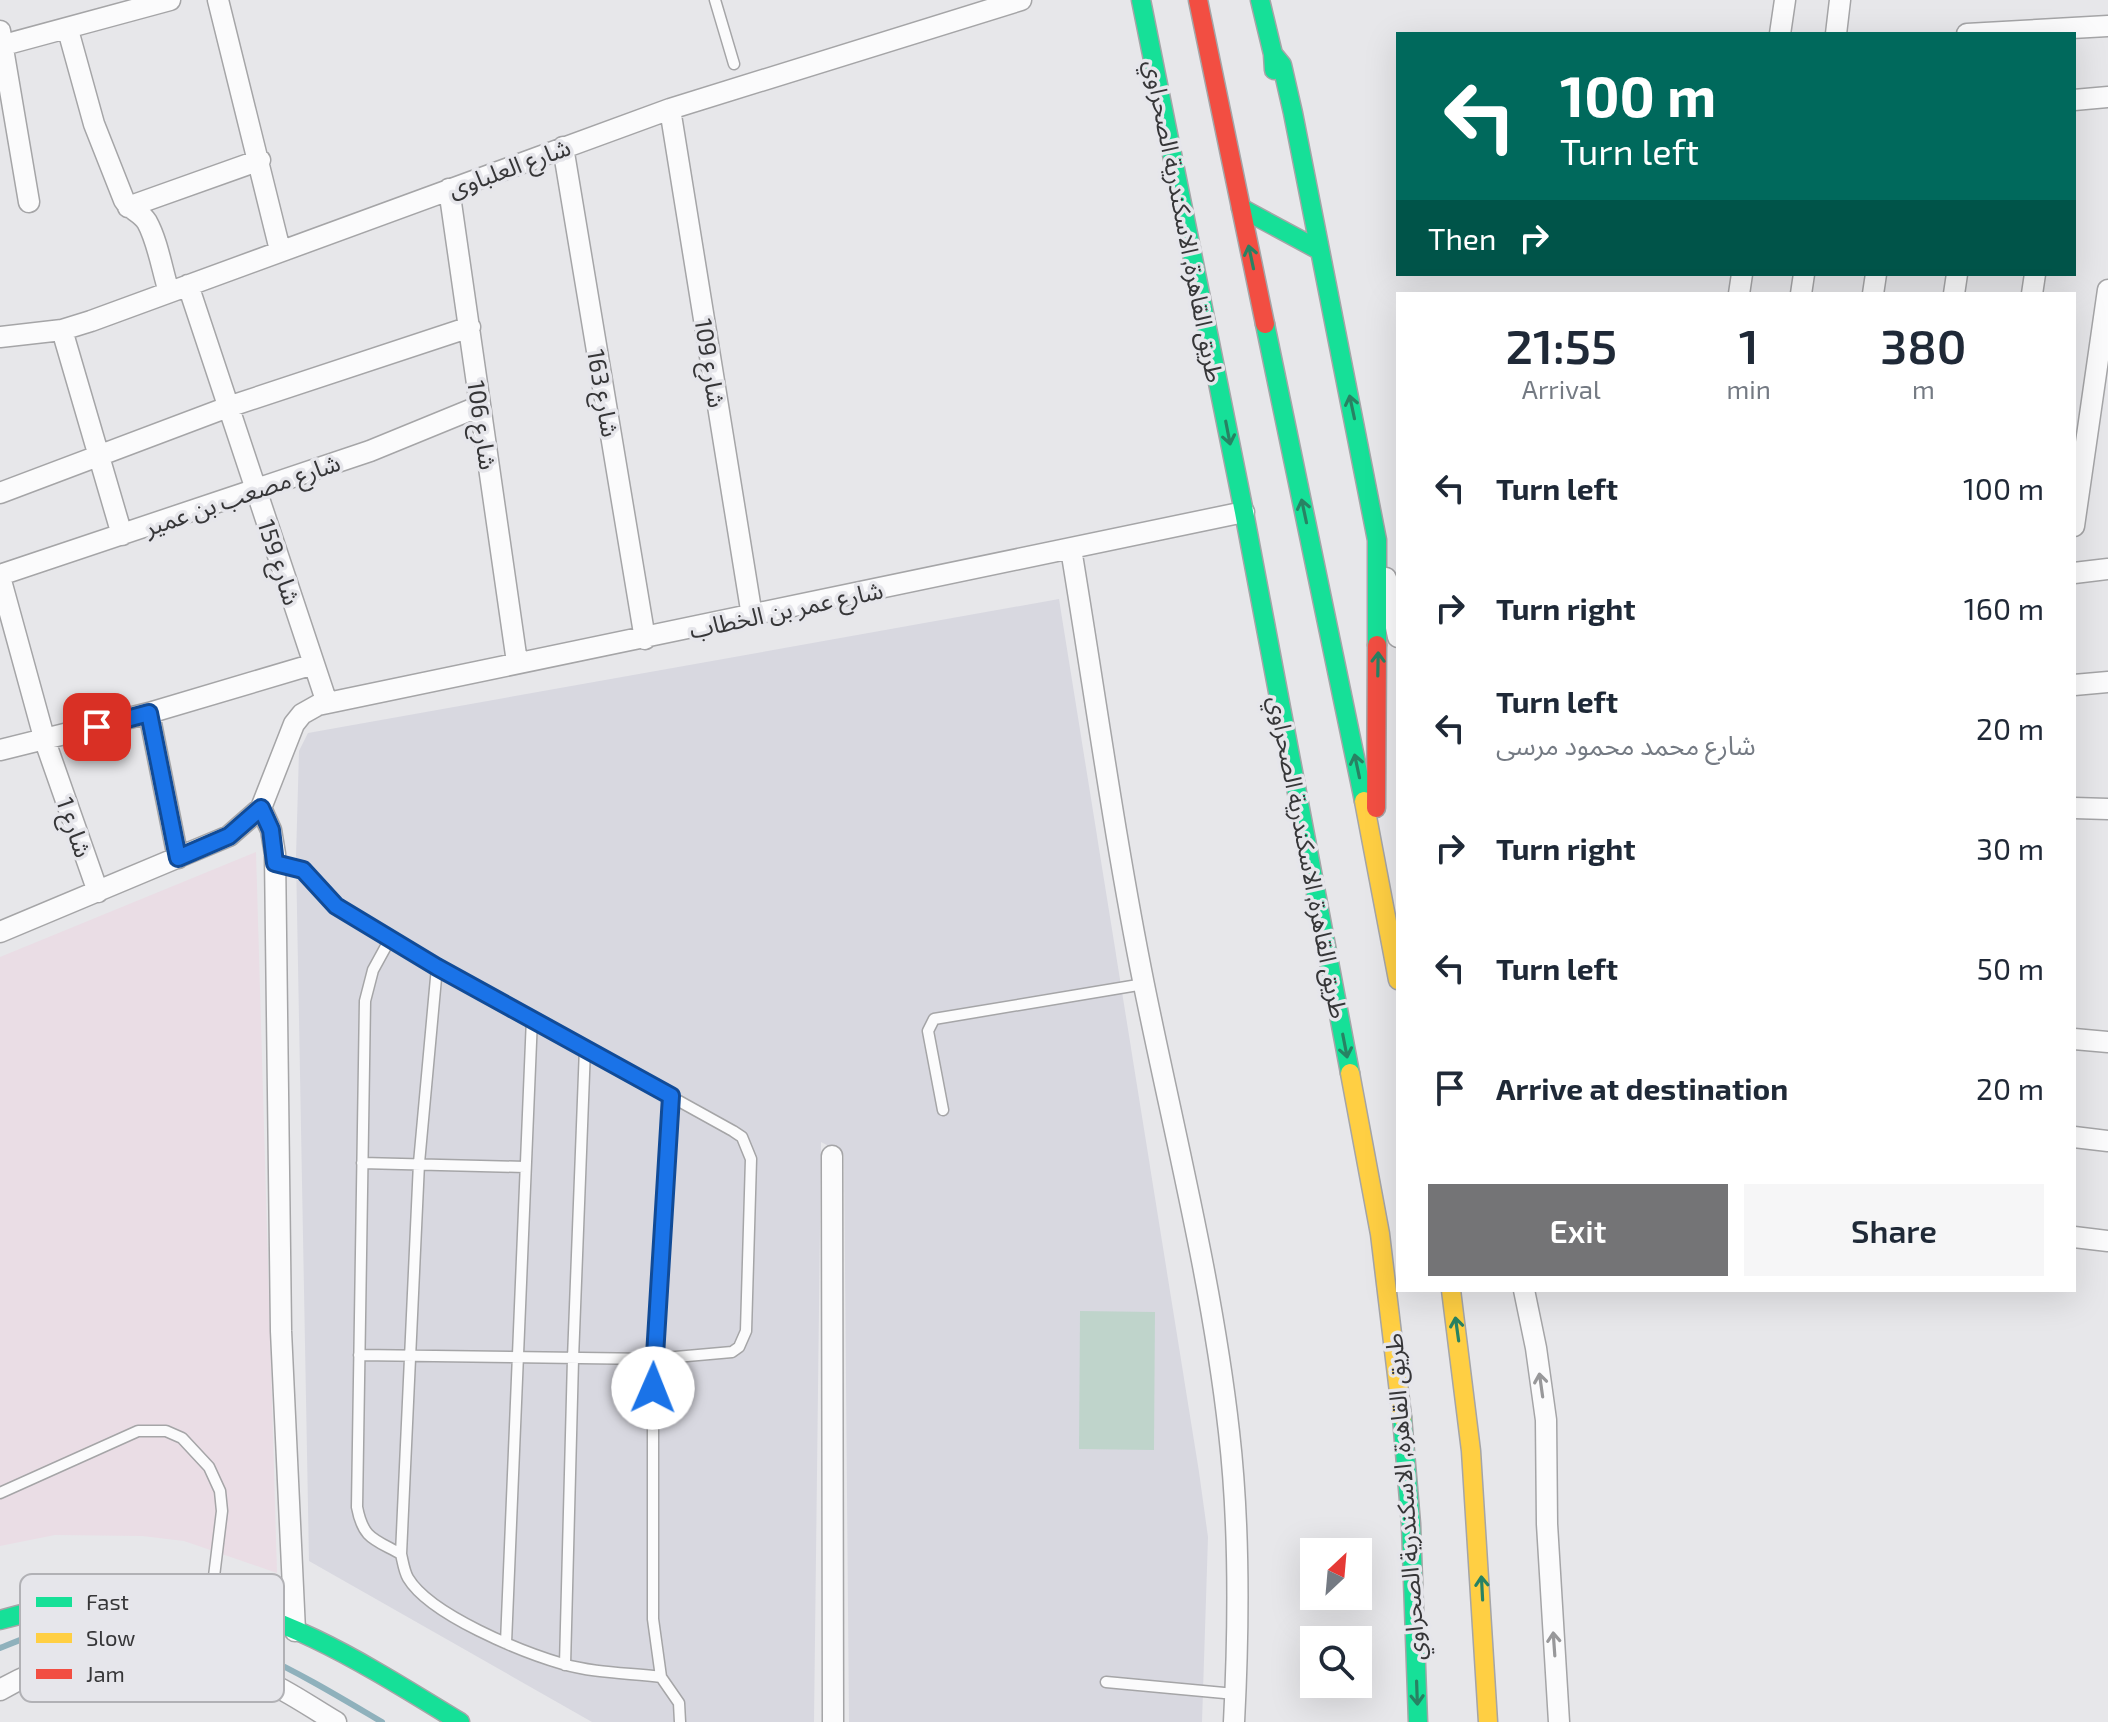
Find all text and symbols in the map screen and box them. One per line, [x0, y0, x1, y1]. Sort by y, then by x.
street label: طريق القاهرة, الاسكندرية الصحراوي [1134, 57, 1231, 386]
text: 100 m [1560, 61, 1716, 128]
icon: left [1428, 64, 1532, 168]
text: Turn left [1560, 129, 1699, 172]
street label: شارع العلباوى [444, 131, 575, 206]
icon: right [1512, 216, 1556, 260]
text: Then [1428, 220, 1496, 256]
one-way arrow [1243, 244, 1258, 270]
street label: شارع 109 [686, 316, 732, 410]
text: 21:55 [1505, 316, 1617, 374]
text: 1 [1739, 316, 1759, 374]
text: 380 [1880, 316, 1967, 374]
street label: شارع 163 [578, 347, 626, 440]
text: Arrival [1522, 373, 1601, 404]
text: min [1727, 373, 1771, 404]
text: m [1912, 373, 1935, 404]
street label: شارع 106 [458, 378, 504, 472]
one-way arrow [1344, 394, 1359, 420]
one-way arrow [1222, 420, 1237, 446]
street label: شارع مصعب بن عمير [139, 447, 345, 545]
icon: left [1428, 466, 1472, 510]
text: Turn left [1496, 470, 1618, 506]
text: 100 m [1963, 470, 2044, 506]
one-way arrow [1296, 499, 1311, 525]
street label: شارع 159 [249, 516, 307, 610]
street label: شارع عمر بن الخطاب [686, 574, 886, 648]
icon: right [1428, 586, 1472, 630]
text: Turn right [1496, 590, 1636, 626]
text: 160 m [1964, 590, 2044, 626]
one-way arrow [1370, 651, 1385, 678]
text: Turn left [1496, 683, 1618, 719]
pin [63, 693, 131, 761]
street label: طريق القاهرة, الاسكندرية الصحراوي [1258, 693, 1355, 1022]
icon: arrive [75, 705, 119, 749]
icon: left [1428, 706, 1472, 750]
text: 20 m [1976, 710, 2044, 746]
text: شارع محمد محمود مرسى [1496, 729, 1756, 760]
one-way arrow [1349, 754, 1364, 779]
street label: شارع 1 [47, 793, 99, 862]
icon: right [1428, 826, 1472, 870]
text: Turn right [1496, 830, 1636, 866]
text: 30 m [1976, 830, 2044, 866]
icon: left [1428, 946, 1472, 990]
text: Turn left [1496, 950, 1618, 986]
text: 50 m [1977, 950, 2044, 986]
one-way arrow [1339, 1033, 1354, 1058]
icon: arrive [1428, 1066, 1472, 1110]
text: Arrive at destination [1496, 1070, 1788, 1106]
text: 20 m [1976, 1070, 2044, 1106]
button: Exit [1428, 1184, 1728, 1276]
button: Share [1744, 1184, 2044, 1276]
one-way arrow [1449, 1317, 1464, 1343]
street label: طريق القاهرة, الاسكندرية الصحراوي [1378, 1332, 1435, 1662]
position arrow [611, 1346, 695, 1430]
one-way arrow [1533, 1373, 1548, 1398]
north arrow [1300, 1538, 1372, 1610]
map controls [1300, 1538, 1372, 1698]
legend [20, 1574, 284, 1702]
one-way arrow [1474, 1575, 1489, 1602]
text: Fast [86, 1588, 129, 1614]
text: Slow [86, 1624, 135, 1650]
button: search [1300, 1626, 1372, 1698]
one-way arrow [1546, 1631, 1561, 1658]
text: Jam [86, 1660, 125, 1686]
one-way arrow [1409, 1679, 1424, 1706]

